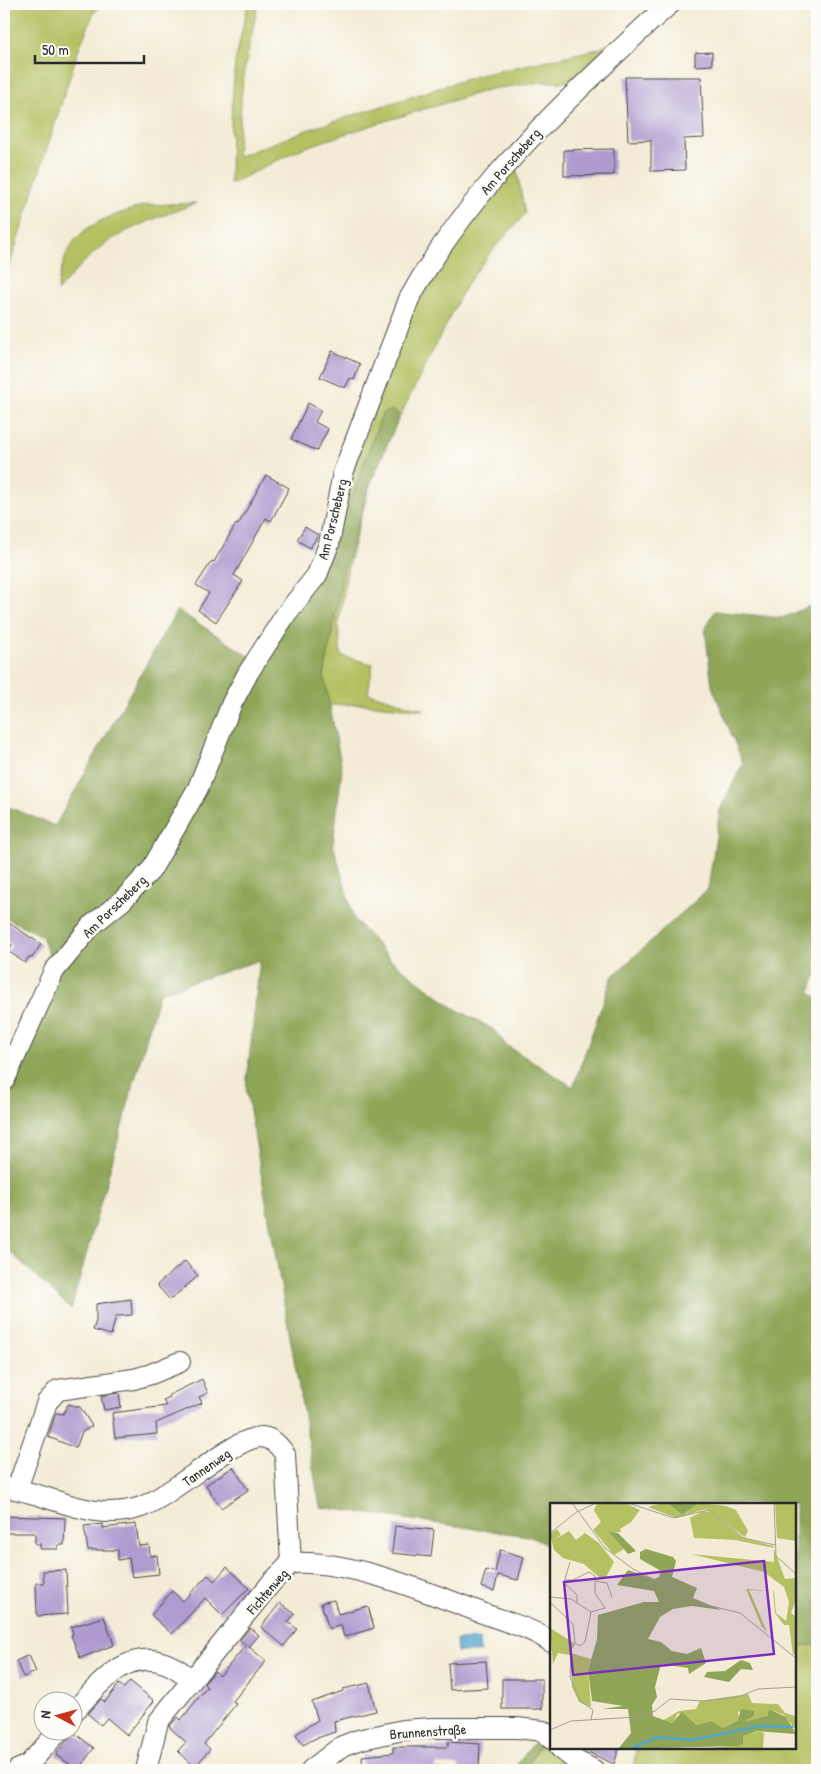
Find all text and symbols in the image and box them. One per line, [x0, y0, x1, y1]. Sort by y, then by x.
scale bar [35, 32, 144, 64]
text: 50 m [42, 39, 69, 60]
street label: Am Porscheberg [476, 124, 545, 199]
street label: Am Porscheberg [313, 477, 352, 562]
street label: Am Porscheberg [78, 870, 151, 942]
street label: Tannenweg [178, 1443, 235, 1491]
inset map [550, 1503, 796, 1749]
street label: Fichtenweg [241, 1564, 293, 1619]
north arrow [32, 1692, 82, 1742]
text: N [35, 1709, 54, 1719]
street label: Brunnenstraße [389, 1719, 467, 1744]

